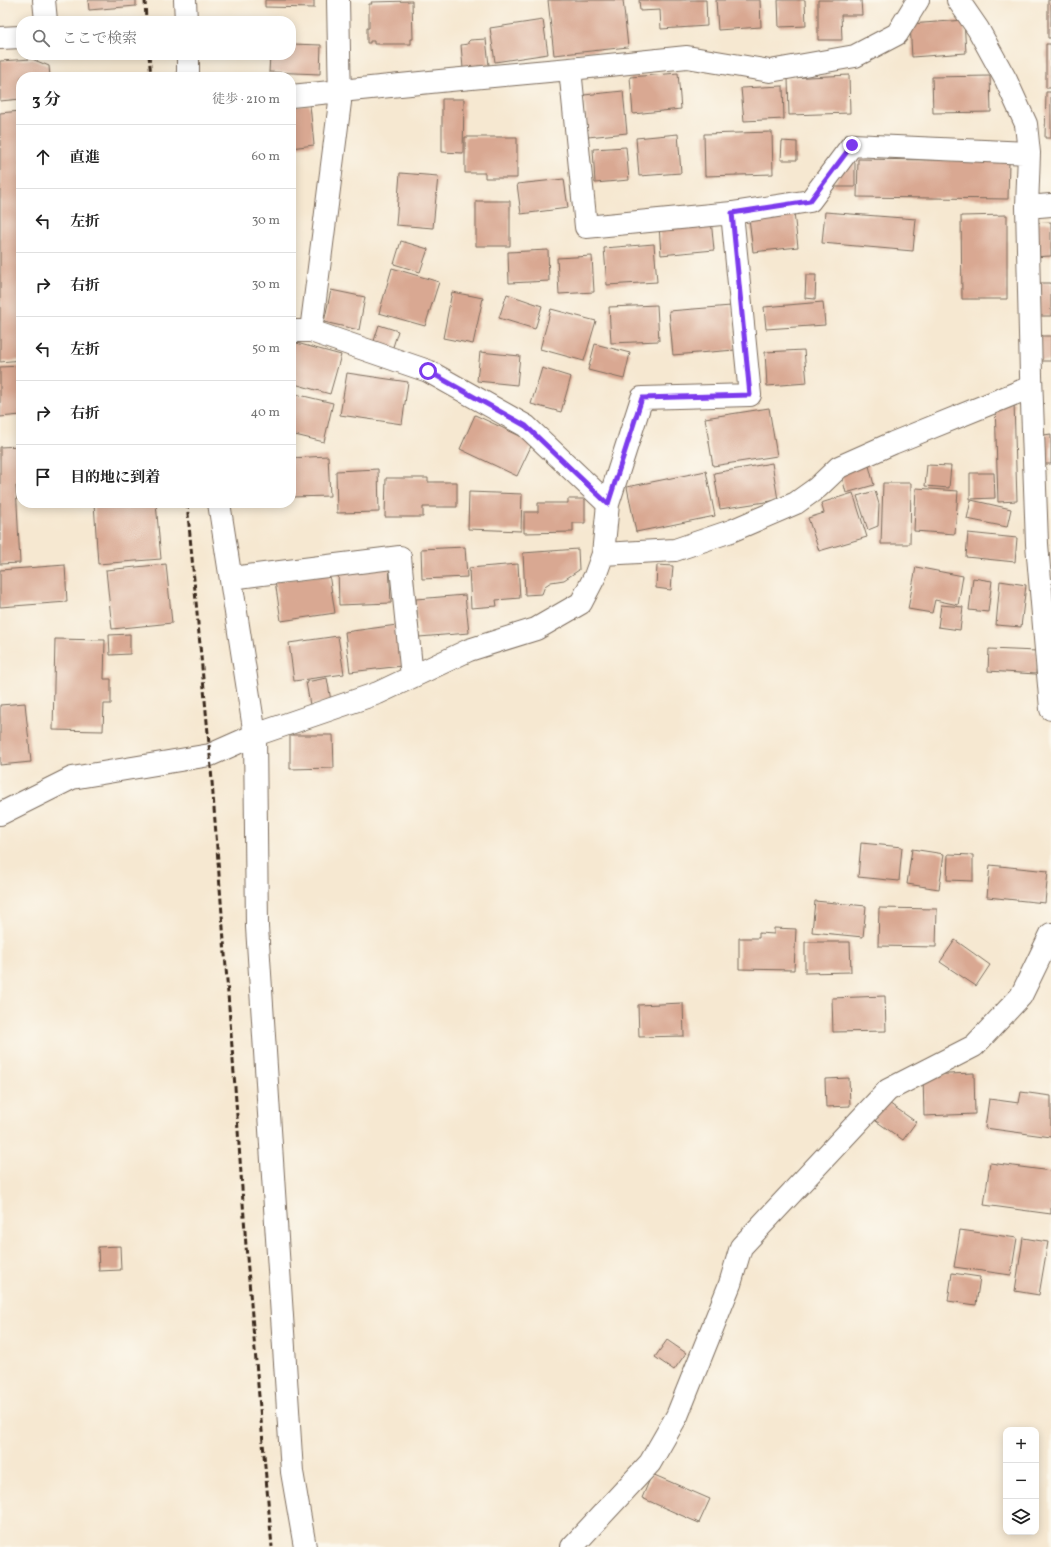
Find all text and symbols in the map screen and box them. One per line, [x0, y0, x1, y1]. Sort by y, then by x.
search box [16, 16, 296, 60]
icon: search [30, 27, 52, 49]
text: ここで検索 [62, 29, 137, 50]
text: 3 分 [32, 89, 61, 112]
text: 徒歩 · 210 m [212, 91, 280, 109]
route end [843, 136, 861, 154]
icon: ahead [32, 146, 54, 168]
text: 直進 [70, 148, 100, 169]
text: 60 m [252, 148, 280, 166]
icon: left [32, 210, 54, 232]
text: 左折 [70, 212, 100, 233]
text: 30 m [252, 212, 280, 230]
icon: right [32, 274, 54, 296]
text: 右折 [70, 276, 100, 297]
text: 30 m [252, 276, 280, 294]
icon: left [32, 338, 54, 360]
text: 左折 [70, 340, 100, 361]
text: 50 m [252, 340, 280, 358]
route start [419, 362, 437, 380]
icon: right [32, 402, 54, 424]
text: 右折 [70, 404, 100, 425]
text: 40 m [251, 404, 280, 422]
icon: arrive [32, 466, 54, 488]
text: 目的地に到着 [70, 468, 160, 489]
map controls [1003, 1427, 1039, 1535]
button: + [1003, 1427, 1039, 1463]
button: − [1003, 1463, 1039, 1499]
button: layers [1003, 1499, 1039, 1535]

